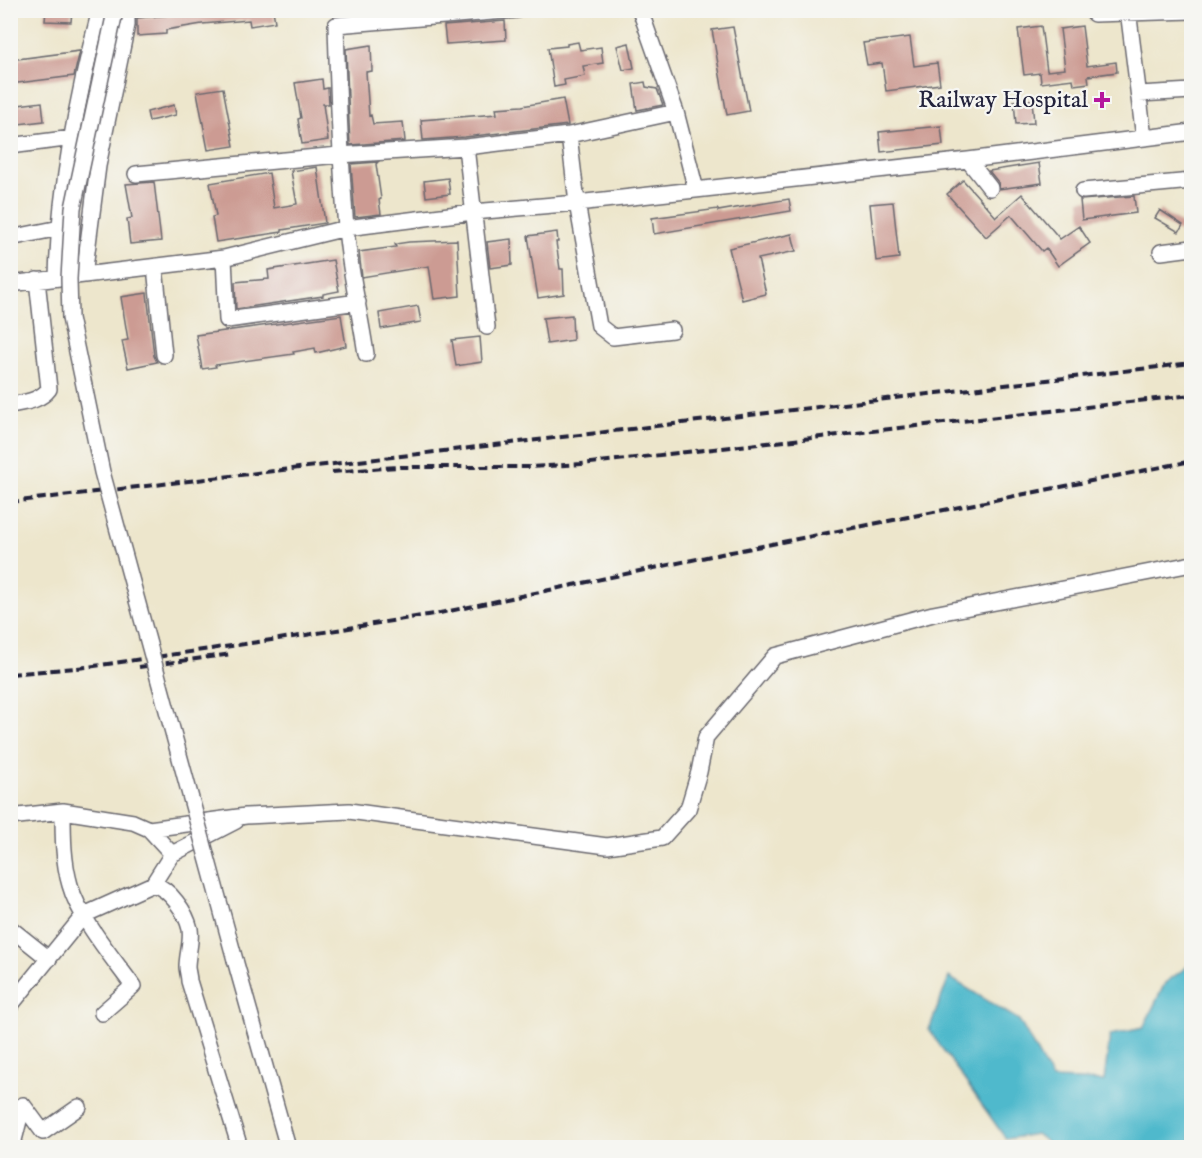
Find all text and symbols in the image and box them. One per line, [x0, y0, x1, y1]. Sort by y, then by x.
place label: Railway Hospital [918, 85, 1088, 116]
marker: Railway Hospital [1093, 91, 1111, 109]

